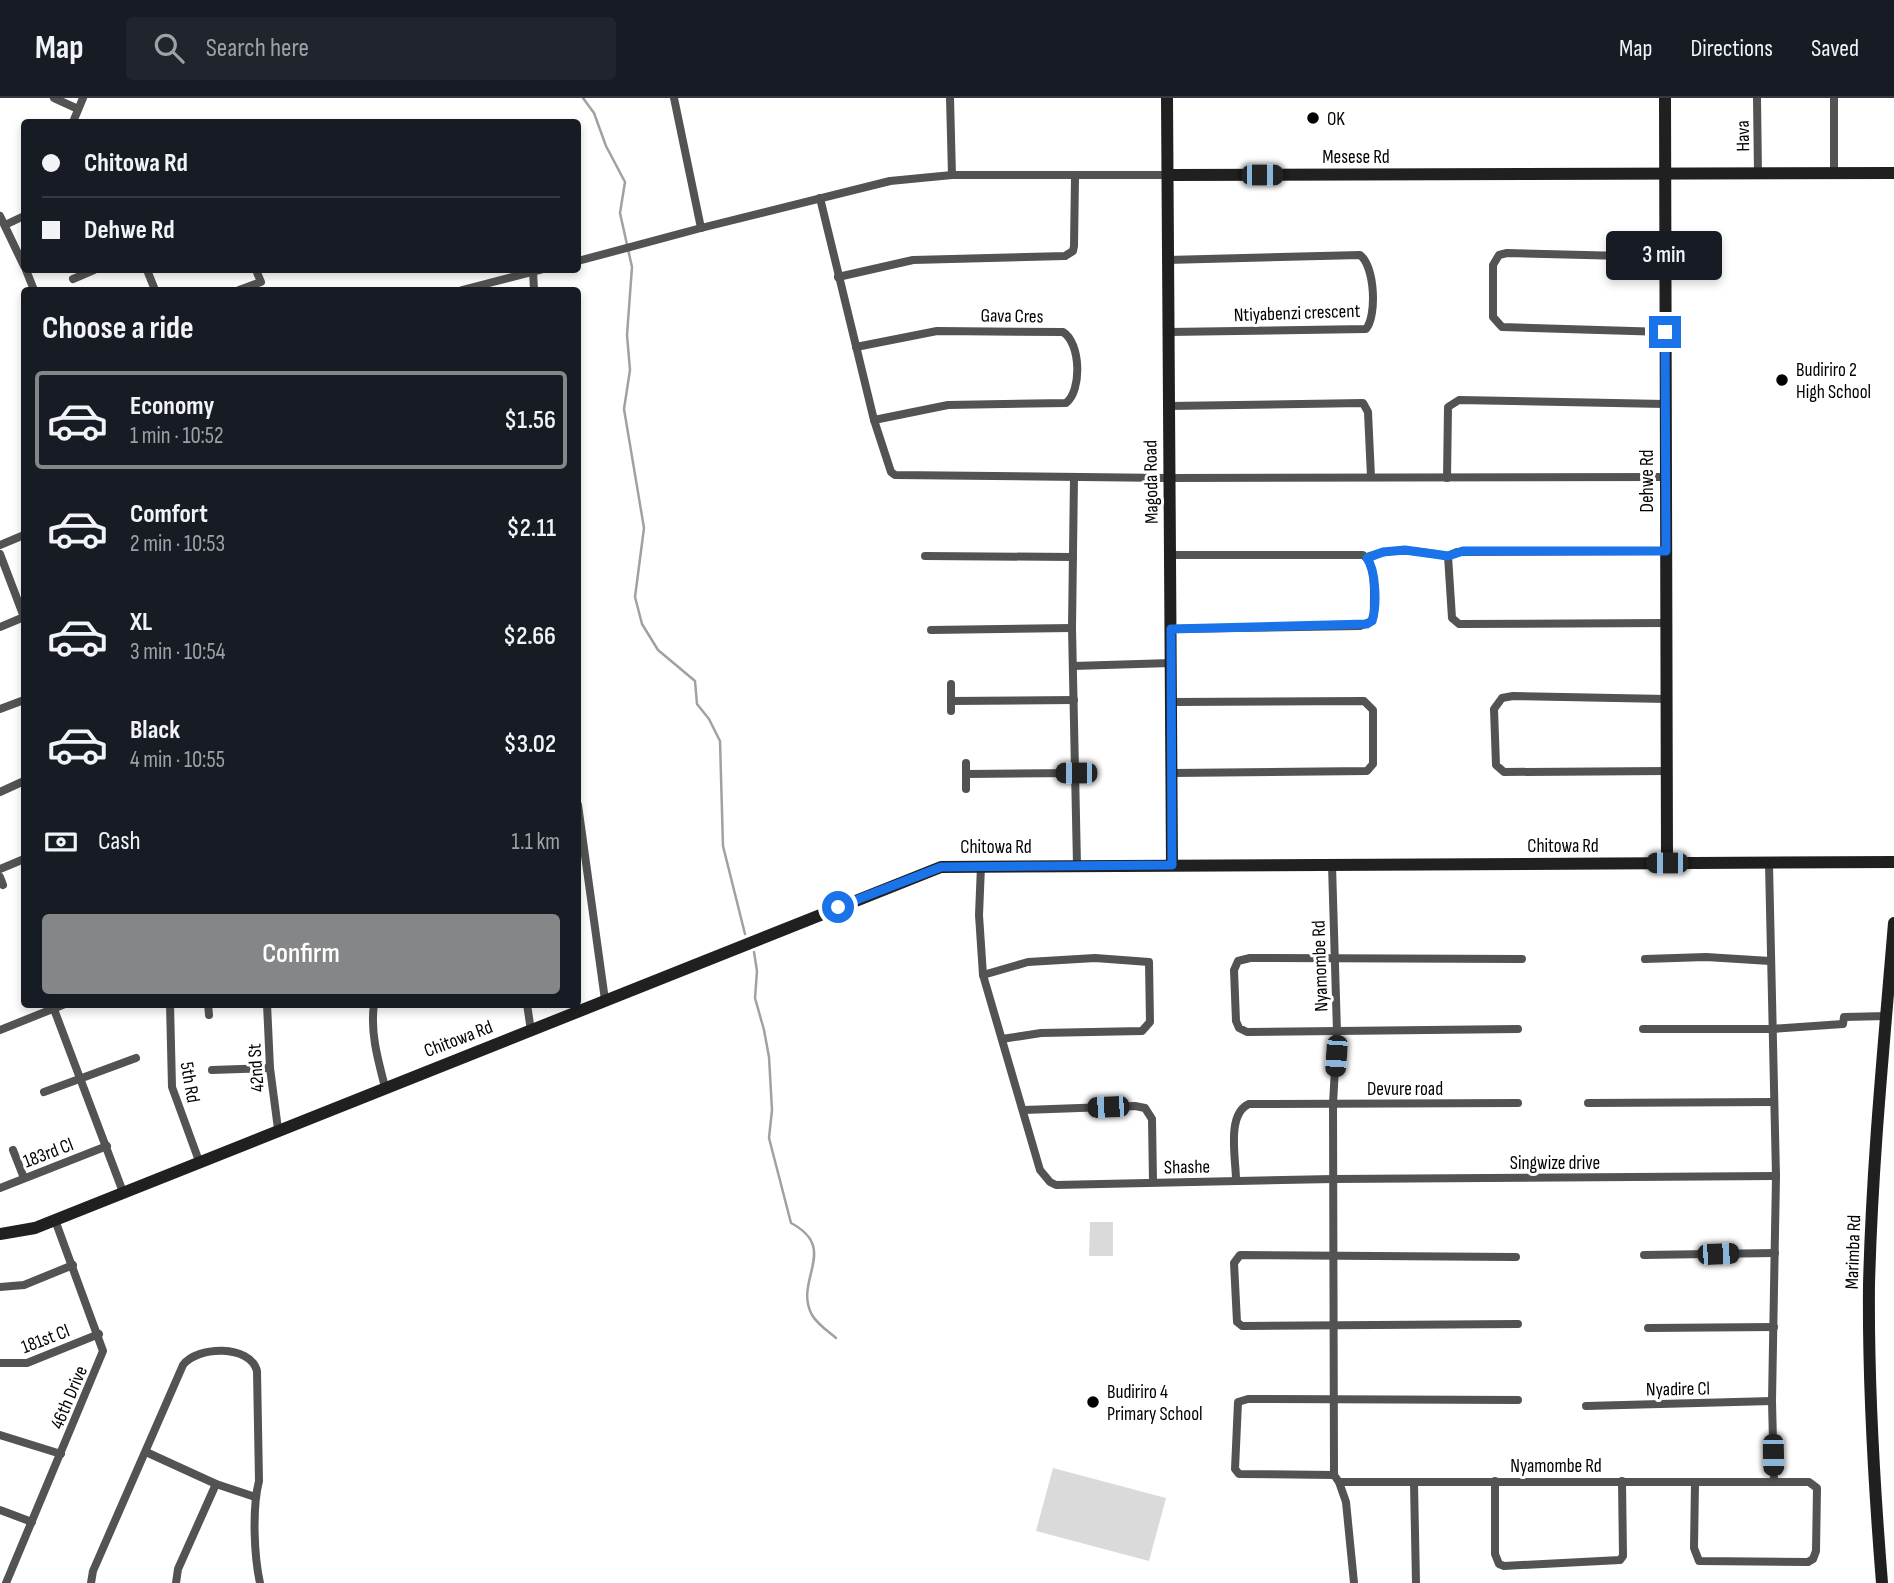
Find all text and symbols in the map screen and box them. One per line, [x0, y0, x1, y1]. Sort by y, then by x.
search box [126, 17, 616, 80]
text: Map [35, 28, 84, 68]
icon: search [150, 29, 188, 67]
text: Search here [206, 33, 309, 64]
text: Map [1619, 34, 1652, 63]
text: Directions [1690, 34, 1773, 63]
text: Saved [1811, 34, 1859, 63]
place label: OK [1327, 108, 1345, 131]
marker: OK [1305, 110, 1321, 126]
street label: Hava [1732, 120, 1755, 152]
street label: Mesese Rd [1322, 146, 1390, 169]
text: Chitowa Rd [84, 148, 188, 179]
car [1242, 165, 1284, 186]
text: Dehwe Rd [84, 215, 175, 246]
callout: 3 min [1607, 230, 1723, 280]
text: 3 min [1642, 241, 1686, 269]
street label: Ntiyabenzi crescent [1233, 300, 1361, 327]
street label: Gava Cres [980, 304, 1044, 329]
text: Choose a ride [42, 309, 194, 348]
route end [1649, 316, 1681, 348]
place label: Budiriro 2 High School [1796, 359, 1871, 404]
marker: Budiriro 2 High School [1774, 372, 1790, 388]
icon: car [46, 389, 109, 452]
text: Economy [130, 391, 214, 422]
text: $1.56 [504, 405, 556, 436]
text: 1 min · 10:52 [130, 422, 224, 450]
street label: Magoda Road [1139, 440, 1164, 524]
street label: Dehwe Rd [1636, 450, 1659, 512]
icon: car [46, 497, 109, 560]
text: Comfort [130, 499, 208, 530]
text: $2.11 [507, 513, 556, 544]
text: 2 min · 10:53 [130, 530, 225, 558]
icon: car [46, 605, 109, 668]
text: XL [130, 607, 152, 638]
text: $2.66 [503, 621, 556, 652]
text: 3 min · 10:54 [130, 638, 225, 666]
icon: car [46, 713, 109, 776]
text: Black [130, 715, 180, 746]
text: $3.02 [504, 729, 556, 760]
text: 4 min · 10:55 [130, 746, 225, 774]
car [1056, 763, 1098, 784]
icon: cash [42, 823, 80, 861]
text: Cash [98, 826, 141, 857]
text: 1.1 km [511, 828, 560, 856]
street label: Chitowa Rd [1527, 835, 1599, 858]
street label: Chitowa Rd [960, 836, 1032, 859]
car [1647, 853, 1689, 874]
route start [822, 891, 854, 923]
button: Confirm [42, 914, 560, 994]
street label: Nyamombe Rd [1307, 920, 1334, 1012]
street label: Chitowa Rd [421, 1016, 496, 1063]
car [1325, 1034, 1348, 1078]
street label: 42nd St [243, 1043, 270, 1093]
street label: 5th Rd [175, 1060, 204, 1104]
street label: Devure road [1367, 1078, 1443, 1101]
car [1087, 1096, 1130, 1118]
street label: 183rd Cl [20, 1133, 77, 1173]
street label: Singwize drive [1510, 1152, 1600, 1175]
street label: Shashe [1164, 1156, 1210, 1179]
street label: Marimba Rd [1841, 1214, 1866, 1290]
car [1697, 1243, 1740, 1265]
street label: 181st Cl [18, 1320, 73, 1359]
street label: 46th Drive [46, 1363, 93, 1433]
street label: Nyadire Cl [1646, 1377, 1710, 1402]
place label: Budiriro 4 Primary School [1107, 1381, 1203, 1426]
marker: Budiriro 4 Primary School [1085, 1394, 1101, 1410]
car [1763, 1434, 1784, 1476]
street label: Nyamombe Rd [1510, 1455, 1602, 1478]

